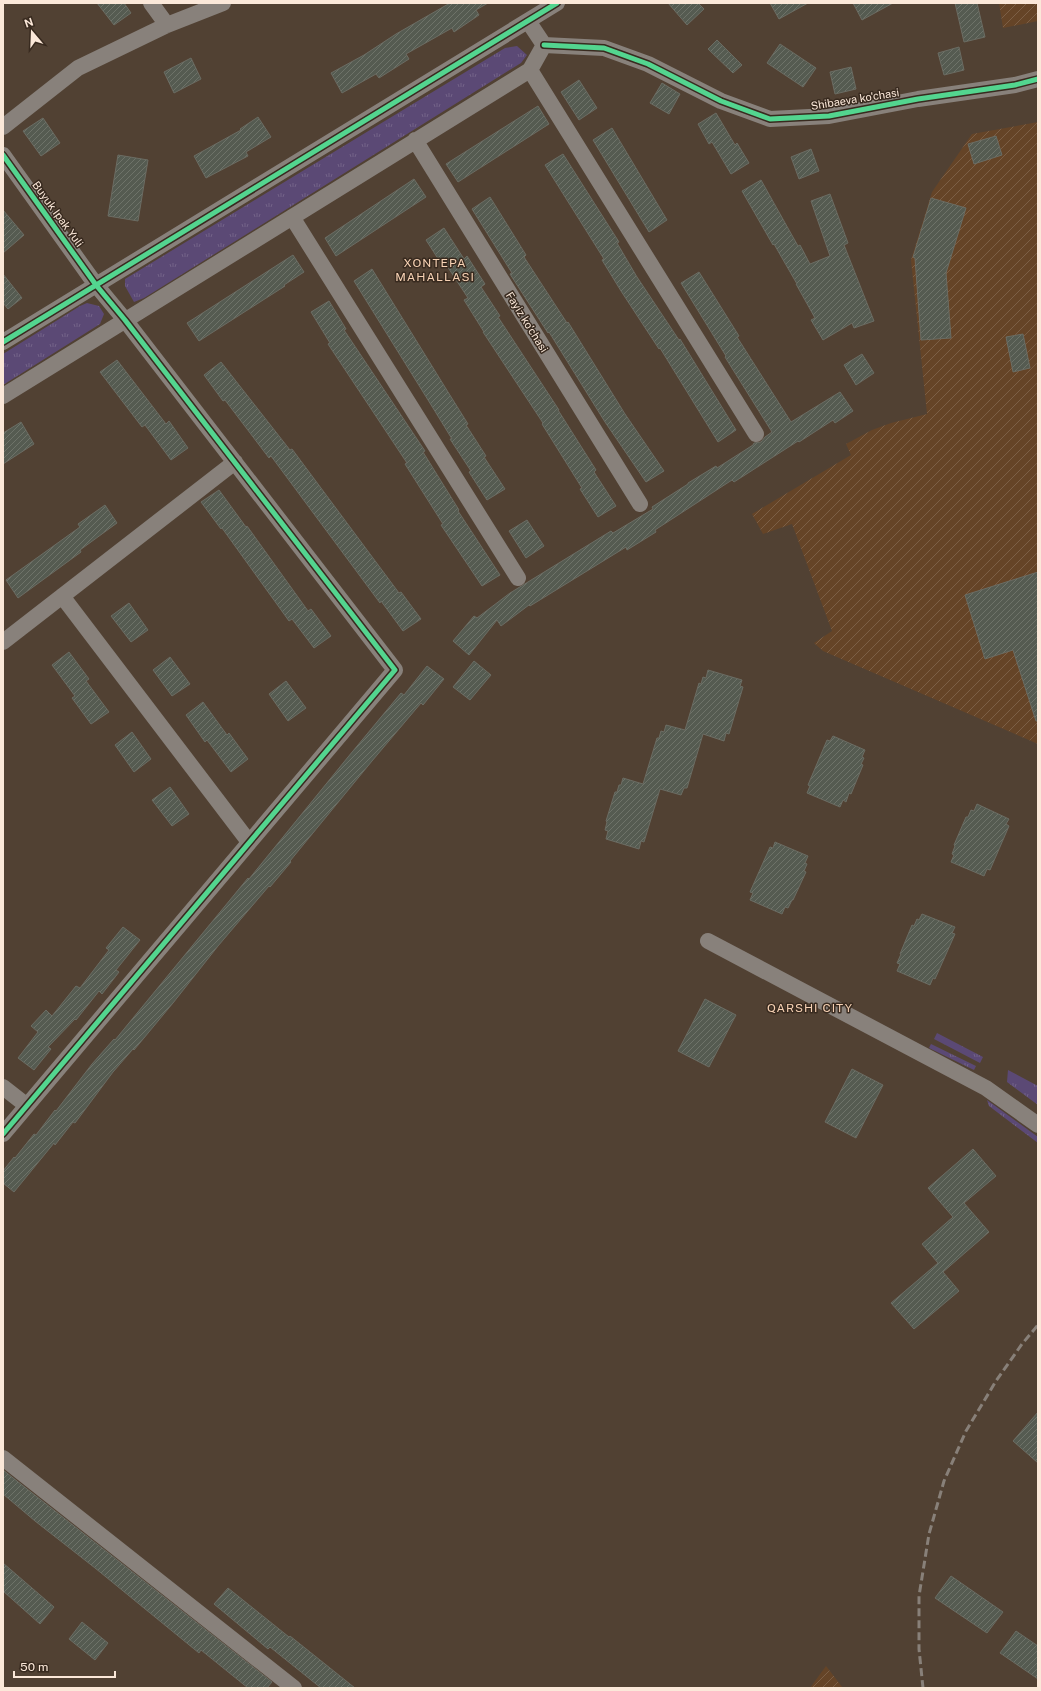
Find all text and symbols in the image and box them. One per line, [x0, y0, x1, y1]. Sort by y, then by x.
north arrow [12, 12, 52, 52]
text: N [23, 15, 35, 30]
street label: Shibaeva ko'chasi [810, 86, 900, 112]
street label: Buyuk Ipak Yuli [30, 179, 86, 249]
district label: XONTEPA MAHALLASI [395, 256, 475, 284]
street label: Fayiz ko'chasi [504, 290, 550, 354]
district label: QARSHI CITY [767, 1001, 853, 1015]
scale bar [14, 1653, 115, 1679]
text: 50 m [20, 1660, 48, 1674]

